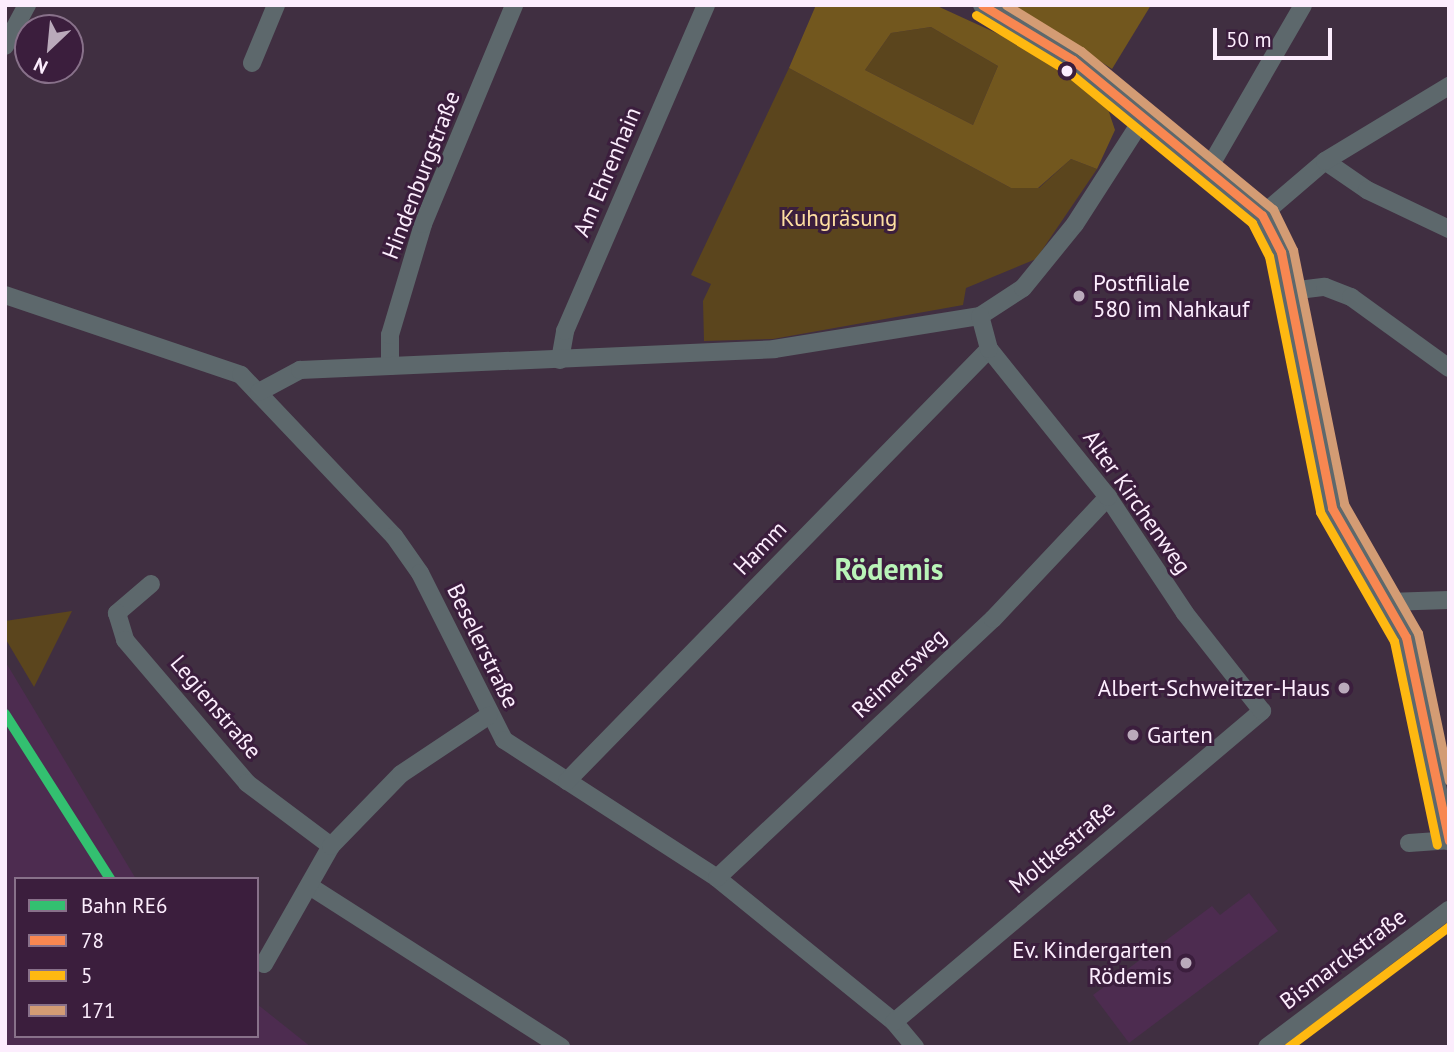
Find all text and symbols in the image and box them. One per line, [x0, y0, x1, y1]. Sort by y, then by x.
north arrow [14, 14, 84, 84]
scale bar [1216, 14, 1335, 58]
text: 50 m [1226, 26, 1272, 53]
text: N [30, 53, 52, 80]
unlabelled marker [1060, 64, 1074, 78]
street label: Hindenburgstraße [376, 87, 466, 263]
street label: Am Ehrenhain [567, 103, 647, 241]
park label: Kuhgräsung [781, 204, 897, 232]
place label: Postfiliale 580 im Nahkauf [1093, 269, 1249, 323]
marker: Postfiliale 580 im Nahkauf [1071, 288, 1087, 304]
street label: Alter Kirchenweg [1077, 425, 1197, 579]
street label: Hamm [728, 515, 792, 581]
district label: Rödemis [834, 551, 944, 587]
street label: Beselerstraße [441, 579, 525, 713]
street label: Reimersweg [846, 622, 952, 724]
street label: Legienstraße [165, 650, 267, 764]
place label: Albert-Schweitzer-Haus [1098, 674, 1330, 702]
marker: Albert-Schweitzer-Haus [1336, 680, 1352, 696]
place label: Garten [1147, 721, 1213, 749]
marker: Garten [1125, 727, 1141, 743]
street label: Moltkestraße [1004, 795, 1120, 899]
legend [14, 877, 259, 1038]
text: Bahn RE6 [81, 892, 167, 919]
street label: Bismarckstraße [1275, 903, 1411, 1015]
text: 78 [81, 927, 104, 954]
place label: Ev. Kindergarten Rödemis [1010, 936, 1172, 990]
marker: Ev. Kindergarten Rödemis [1178, 955, 1194, 971]
text: 5 [81, 962, 92, 989]
text: 171 [81, 997, 115, 1024]

